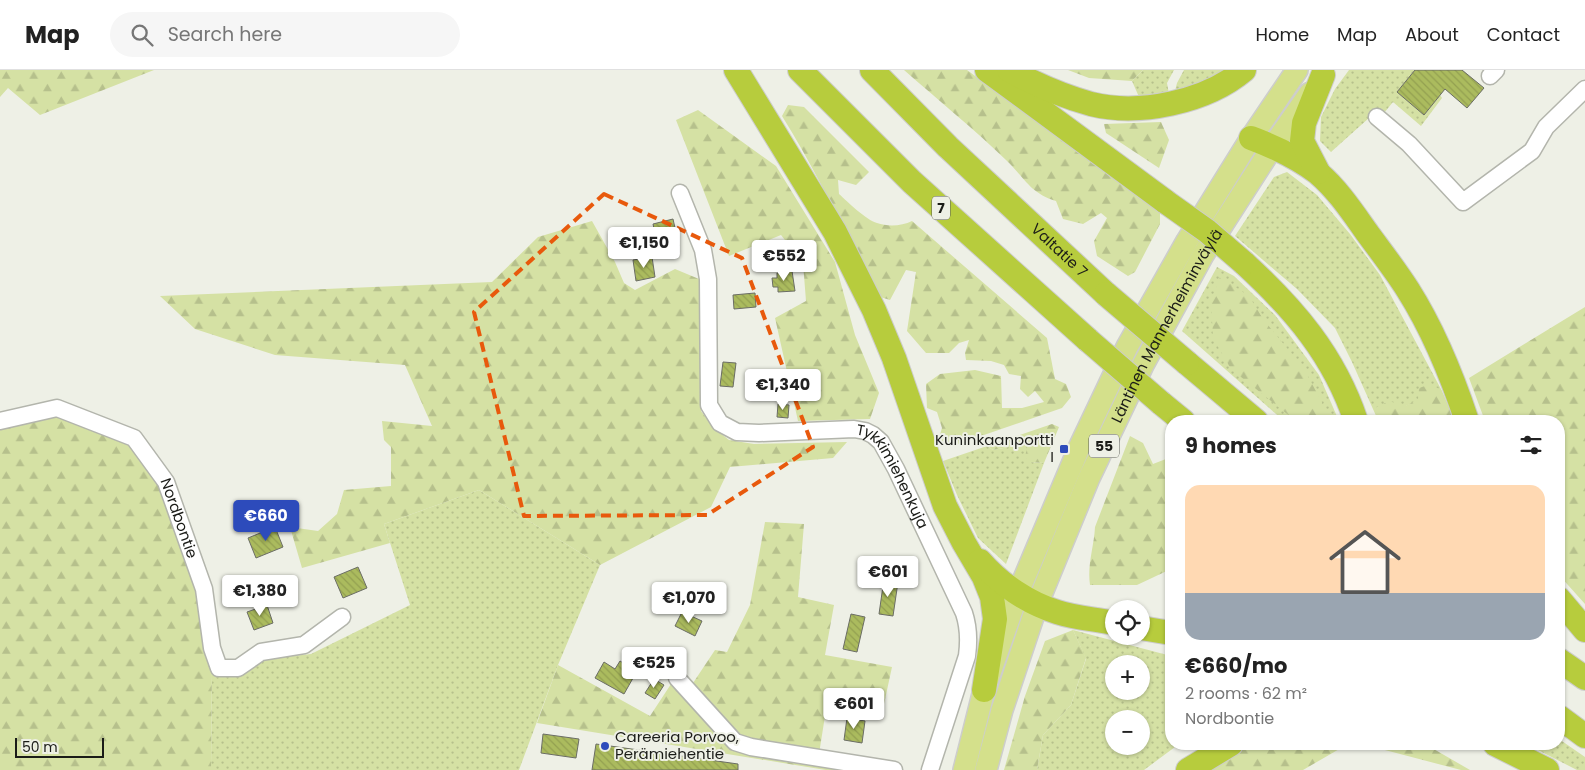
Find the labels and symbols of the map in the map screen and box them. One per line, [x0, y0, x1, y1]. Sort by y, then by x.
road number: 7 [932, 196, 950, 220]
street label: Valtatie 7 [1027, 218, 1092, 282]
street label: Läntinen Mannerheiminväylä [1106, 225, 1227, 426]
pin: €1,150 [603, 226, 685, 269]
pin: €552 [754, 240, 814, 282]
pin: €1,340 [742, 368, 824, 411]
street label: Tykkimiehenkuja [855, 419, 934, 532]
place label: Kuninkaanportti I [935, 429, 1054, 467]
road number: 55 [1089, 434, 1119, 458]
marker: Kuninkaanportti I [1058, 443, 1070, 455]
street label: Nordbontie [155, 475, 203, 561]
pin: €660 [236, 500, 296, 542]
pin: €601 [858, 556, 918, 598]
pin: €1,380 [219, 574, 301, 617]
pin: €1,070 [648, 582, 730, 624]
pin: €525 [624, 646, 684, 689]
pin: €601 [824, 688, 884, 730]
place label: Careeria Porvoo, Perämiehentie [615, 726, 739, 764]
scale bar [15, 735, 104, 758]
marker: Careeria Porvoo, Perämiehentie [599, 740, 611, 752]

